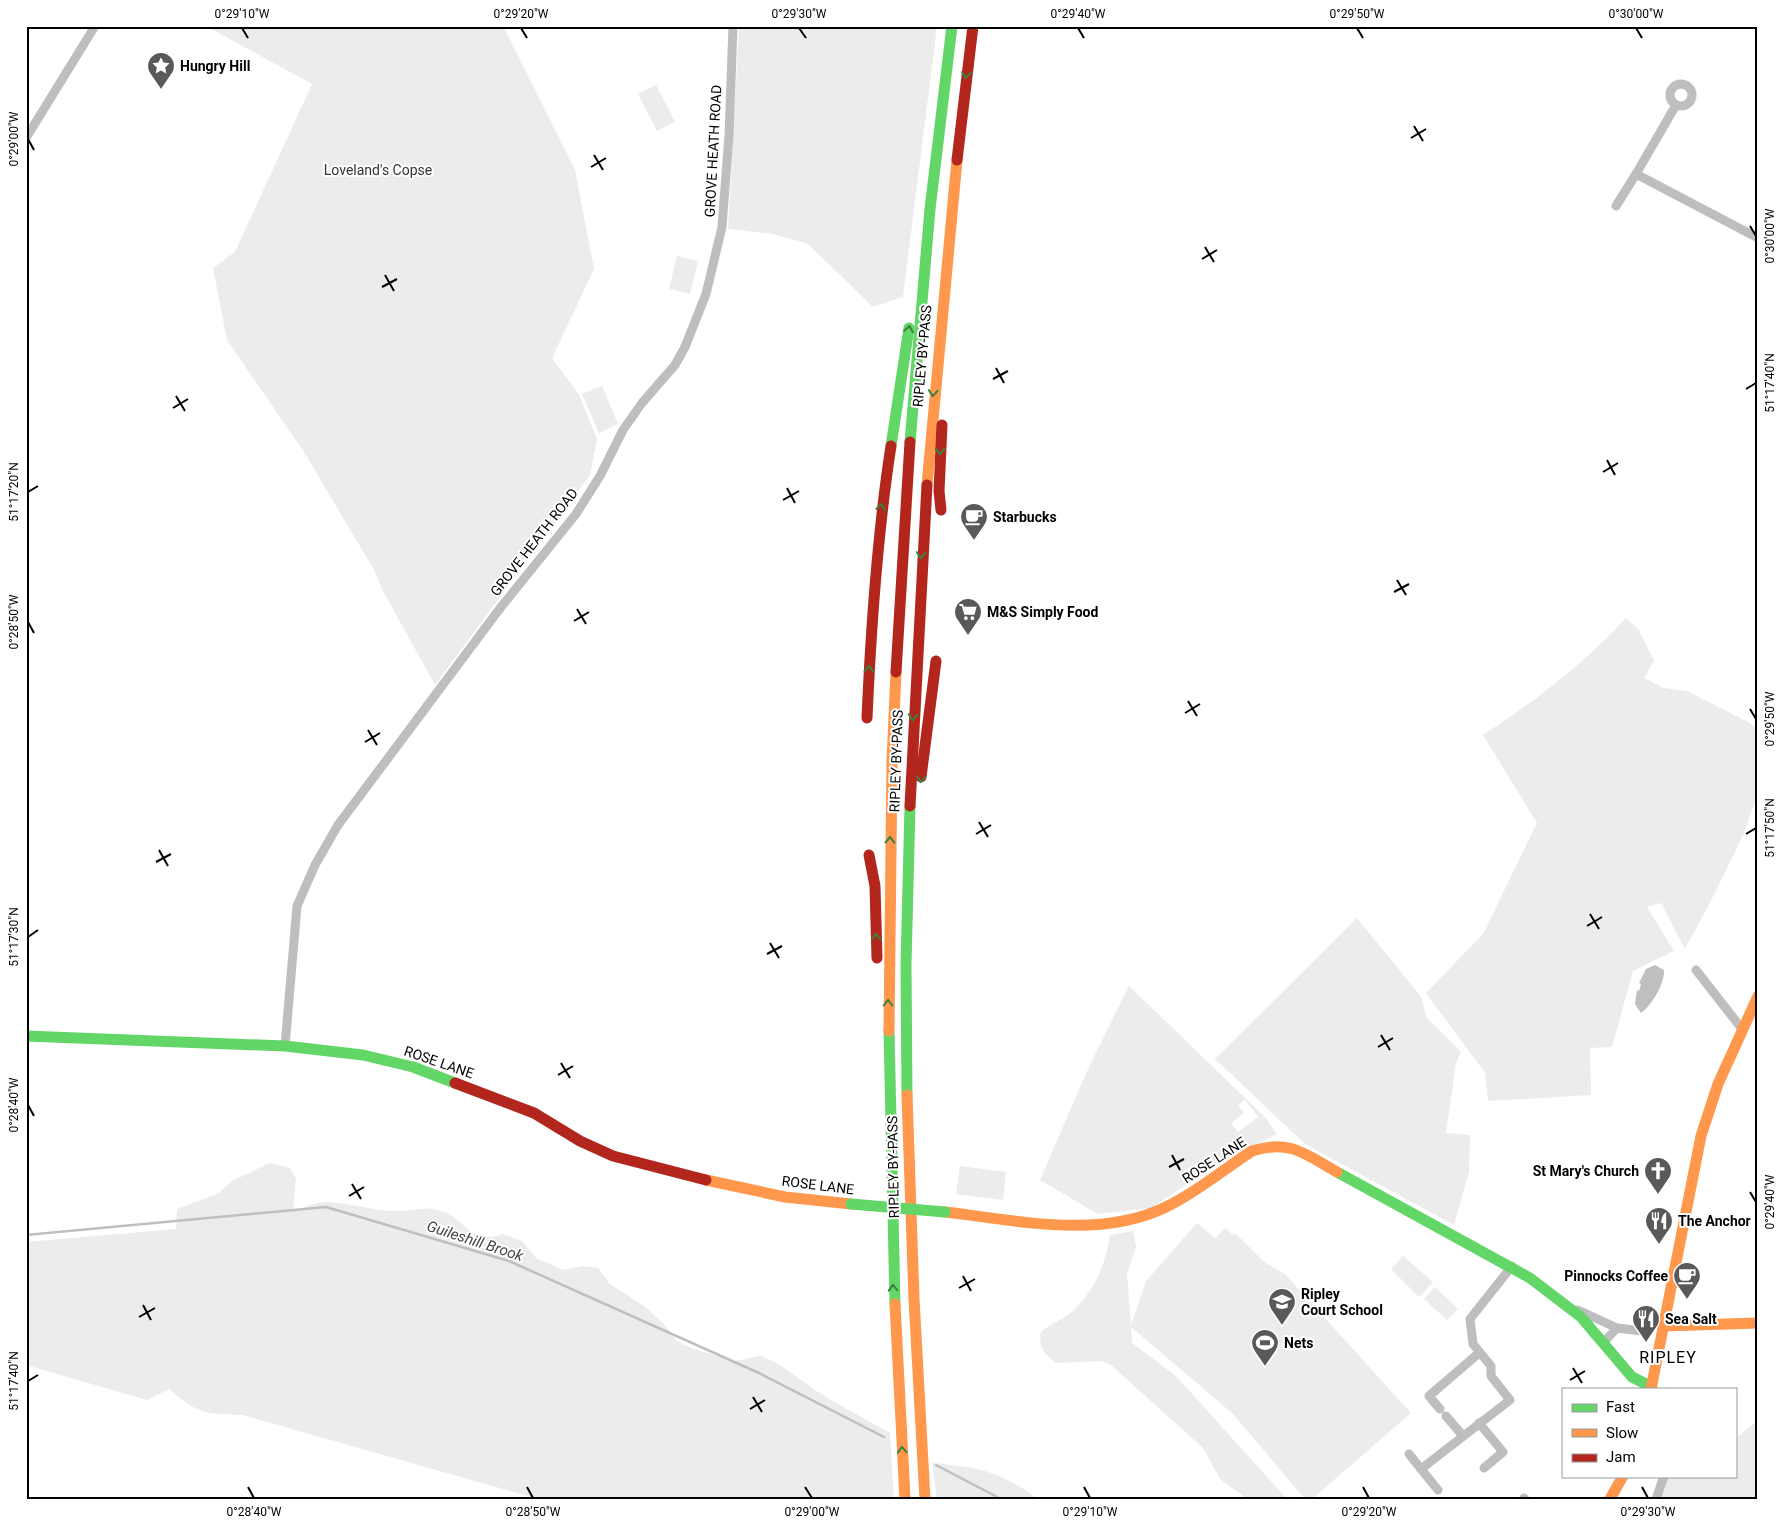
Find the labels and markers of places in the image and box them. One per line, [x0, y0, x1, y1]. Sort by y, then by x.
place icon: Hungry Hill [146, 51, 176, 90]
place label: Hungry Hill [180, 58, 250, 74]
cafe icon: Starbucks [959, 502, 989, 541]
place label: Starbucks [993, 509, 1057, 525]
supermarket icon: M&S Simply Food [953, 597, 983, 636]
place label: M&S Simply Food [987, 604, 1098, 620]
church icon: St Mary's Church [1643, 1156, 1673, 1195]
place label: St Mary's Church [1533, 1163, 1639, 1179]
restaurant icon: The Anchor [1644, 1206, 1674, 1245]
place label: The Anchor [1678, 1213, 1751, 1229]
cafe icon: Pinnocks Coffee [1672, 1261, 1702, 1300]
place label: Pinnocks Coffee [1564, 1268, 1668, 1284]
place label: Ripley Court School [1301, 1286, 1383, 1318]
school or university icon: Ripley Court School [1267, 1287, 1297, 1326]
restaurant icon: Sea Salt [1631, 1304, 1661, 1343]
place label: Sea Salt [1665, 1311, 1717, 1327]
sports icon: Nets [1250, 1328, 1280, 1367]
place label: Nets [1284, 1335, 1313, 1351]

